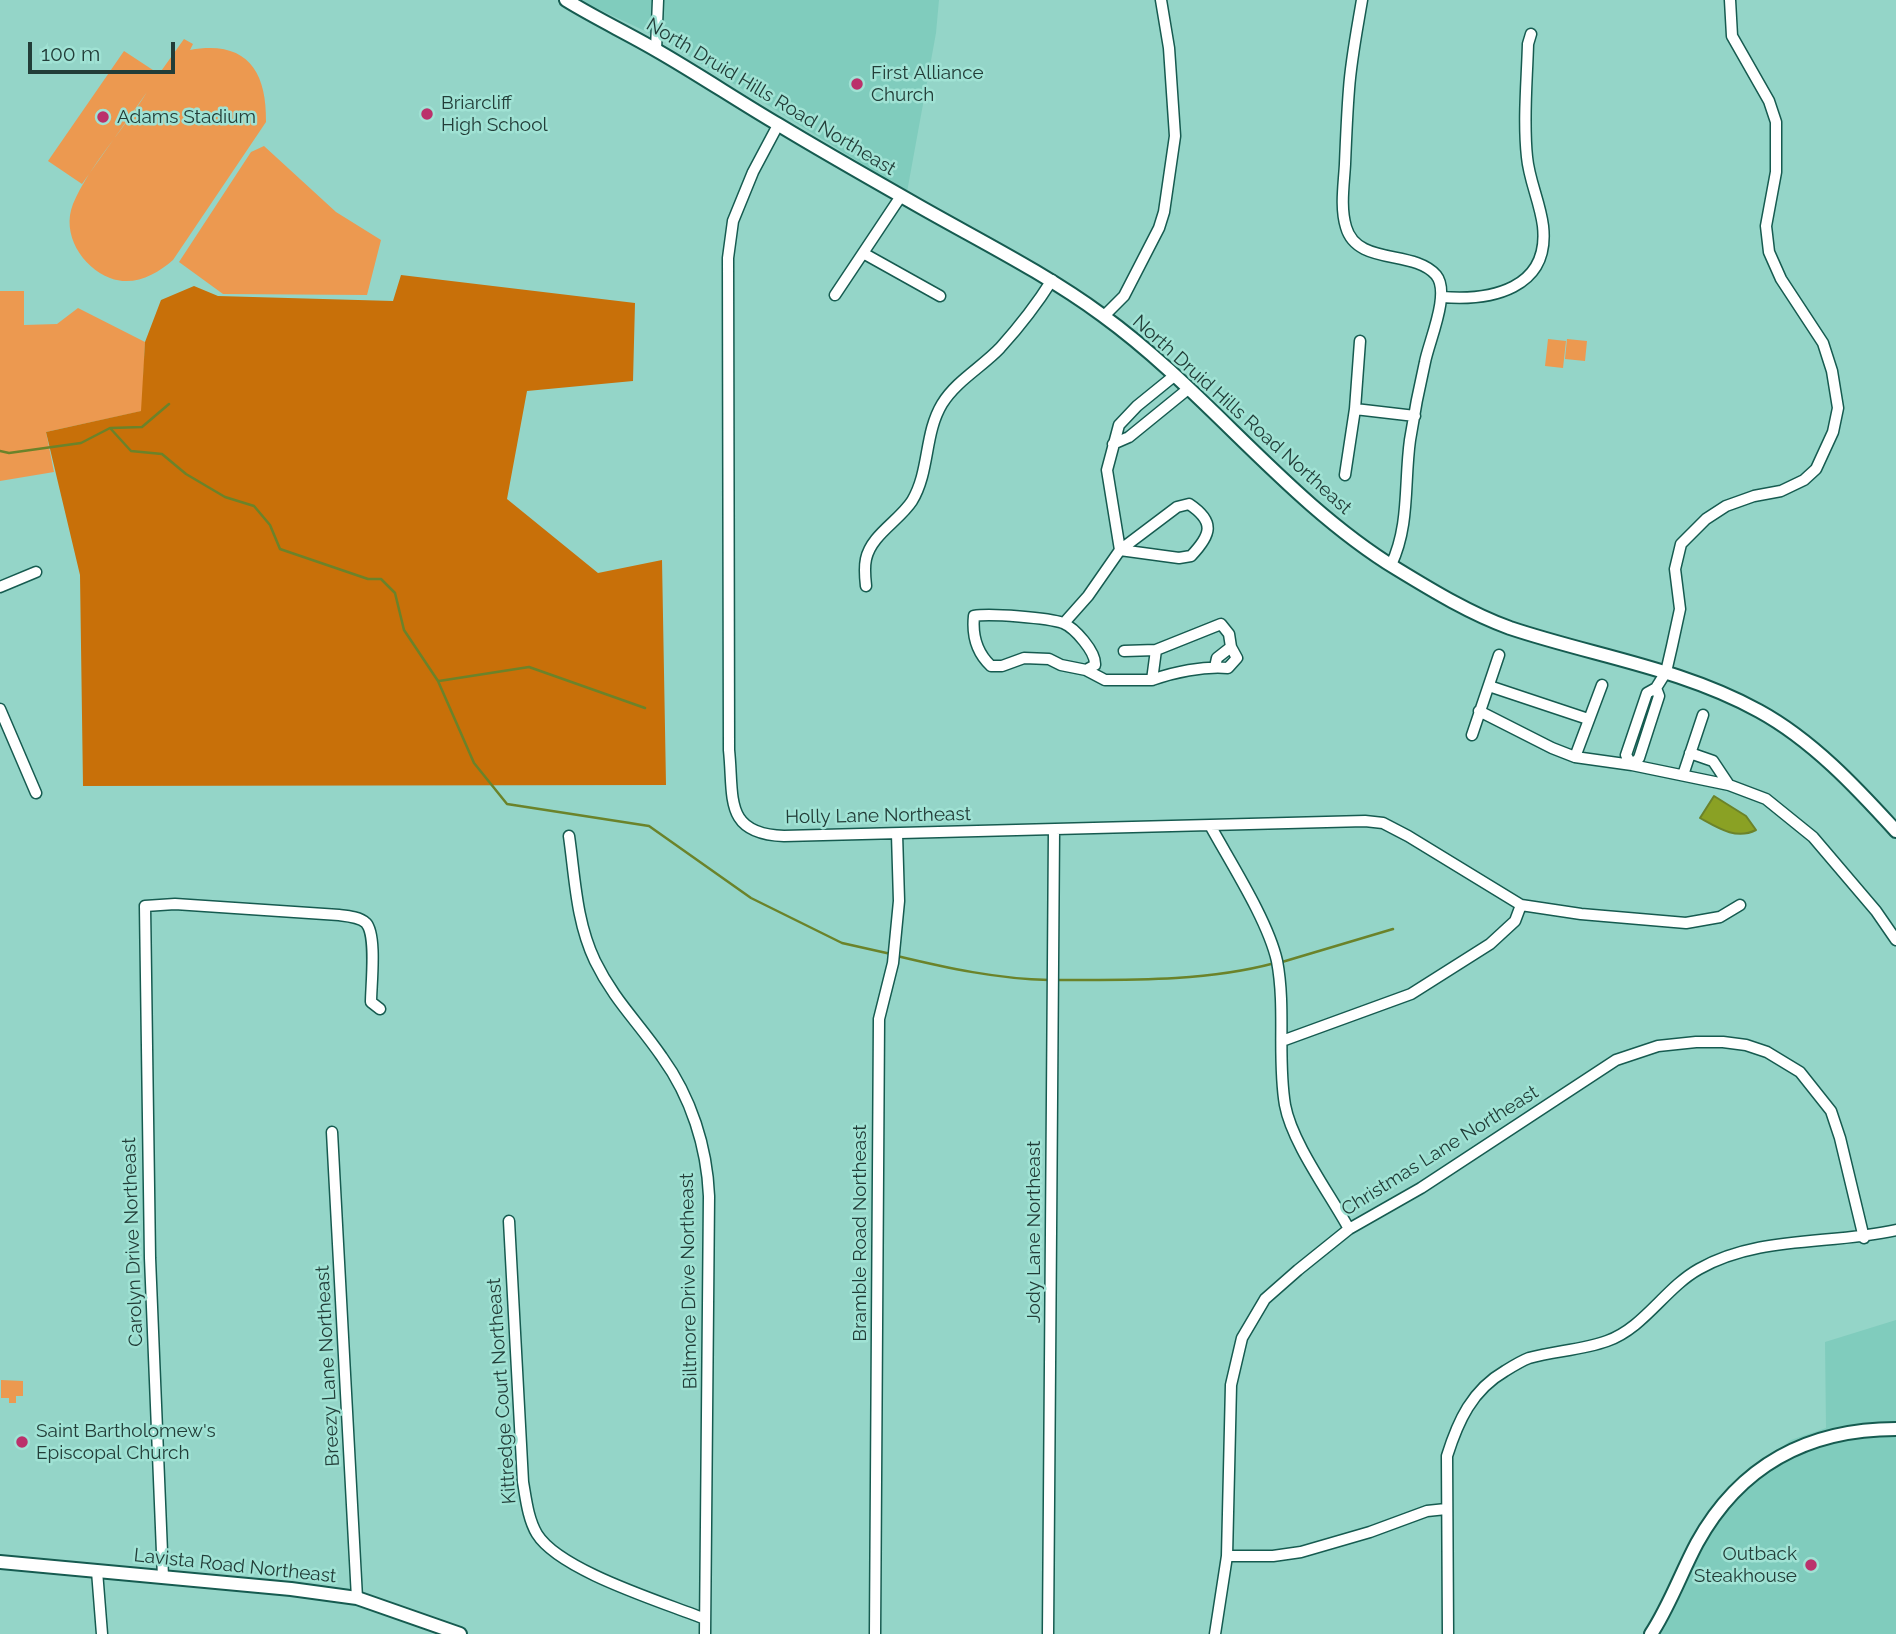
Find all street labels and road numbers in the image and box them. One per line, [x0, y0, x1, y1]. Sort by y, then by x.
street label: North Druid Hills Road Northeast [642, 13, 900, 181]
street label: North Druid Hills Road Northeast [1128, 310, 1356, 520]
street label: Holly Lane Northeast [785, 803, 971, 829]
street label: Christmas Lane Northeast [1337, 1081, 1543, 1221]
street label: Bramble Road Northeast [849, 1124, 871, 1342]
street label: Carolyn Drive Northeast [118, 1137, 148, 1347]
street label: Jody Lane Northeast [1023, 1141, 1045, 1323]
street label: Biltmore Drive Northeast [676, 1173, 702, 1389]
street label: Breezy Lane Northeast [311, 1265, 345, 1467]
street label: Kittredge Court Northeast [483, 1277, 521, 1505]
street label: Lavista Road Northeast [133, 1544, 337, 1588]

